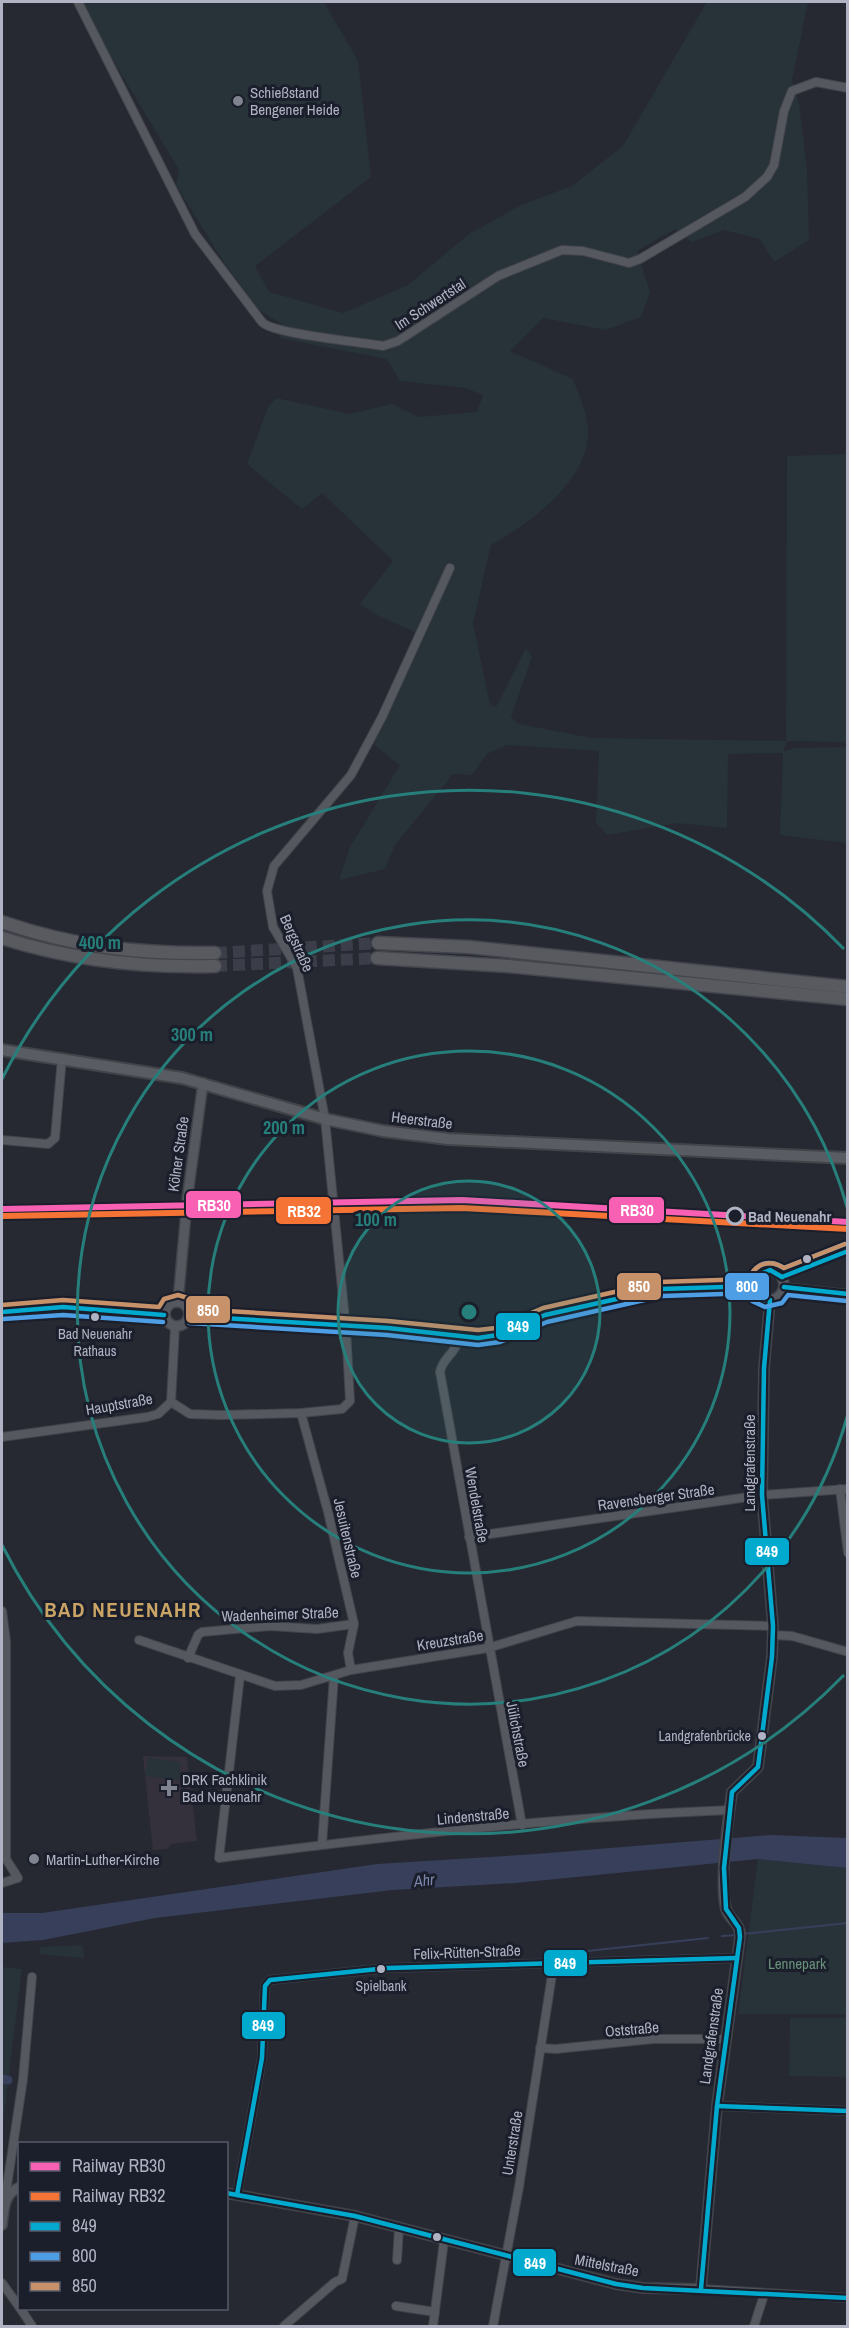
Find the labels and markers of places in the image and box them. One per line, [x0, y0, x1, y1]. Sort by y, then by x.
place label: Schießstand Bengener Heide [250, 82, 340, 120]
marker: Schießstand Bengener Heide [231, 94, 245, 108]
place label: Bad Neuenahr [748, 1206, 832, 1227]
marker: Bad Neuenahr [726, 1207, 744, 1225]
unlabelled marker [801, 1253, 813, 1265]
centre of rings [459, 1302, 479, 1322]
marker: Bad Neuenahr Rathaus [89, 1311, 101, 1323]
place label: Bad Neuenahr Rathaus [58, 1325, 132, 1360]
place label: Landgrafenbrücke [658, 1727, 751, 1745]
marker: Landgrafenbrücke [756, 1730, 768, 1742]
place label: DRK Fachklinik Bad Neuenahr [182, 1769, 268, 1807]
marker: DRK Fachklinik Bad Neuenahr [160, 1779, 178, 1797]
place label: Martin-Luther-Kirche [46, 1849, 160, 1870]
marker: Martin-Luther-Kirche [27, 1852, 41, 1866]
marker: Spielbank [375, 1963, 387, 1975]
place label: Spielbank [355, 1977, 407, 1995]
unlabelled marker [431, 2231, 443, 2243]

